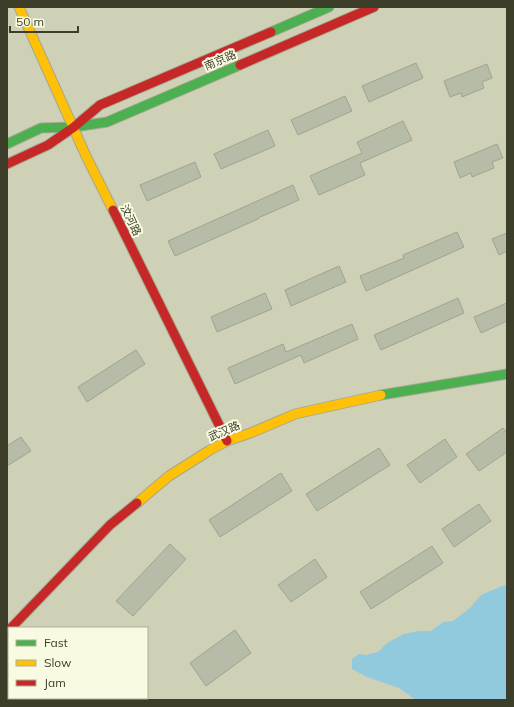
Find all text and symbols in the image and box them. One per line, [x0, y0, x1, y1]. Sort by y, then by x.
scale bar [10, 8, 78, 34]
text: 50 m [16, 14, 44, 29]
street label: 南京路 [202, 47, 238, 73]
street label: 汶河路 [117, 202, 145, 238]
street label: 武汉路 [206, 418, 242, 444]
legend [8, 627, 148, 699]
text: Fast [44, 635, 68, 650]
text: Slow [44, 655, 72, 670]
text: Jam [44, 675, 66, 690]

